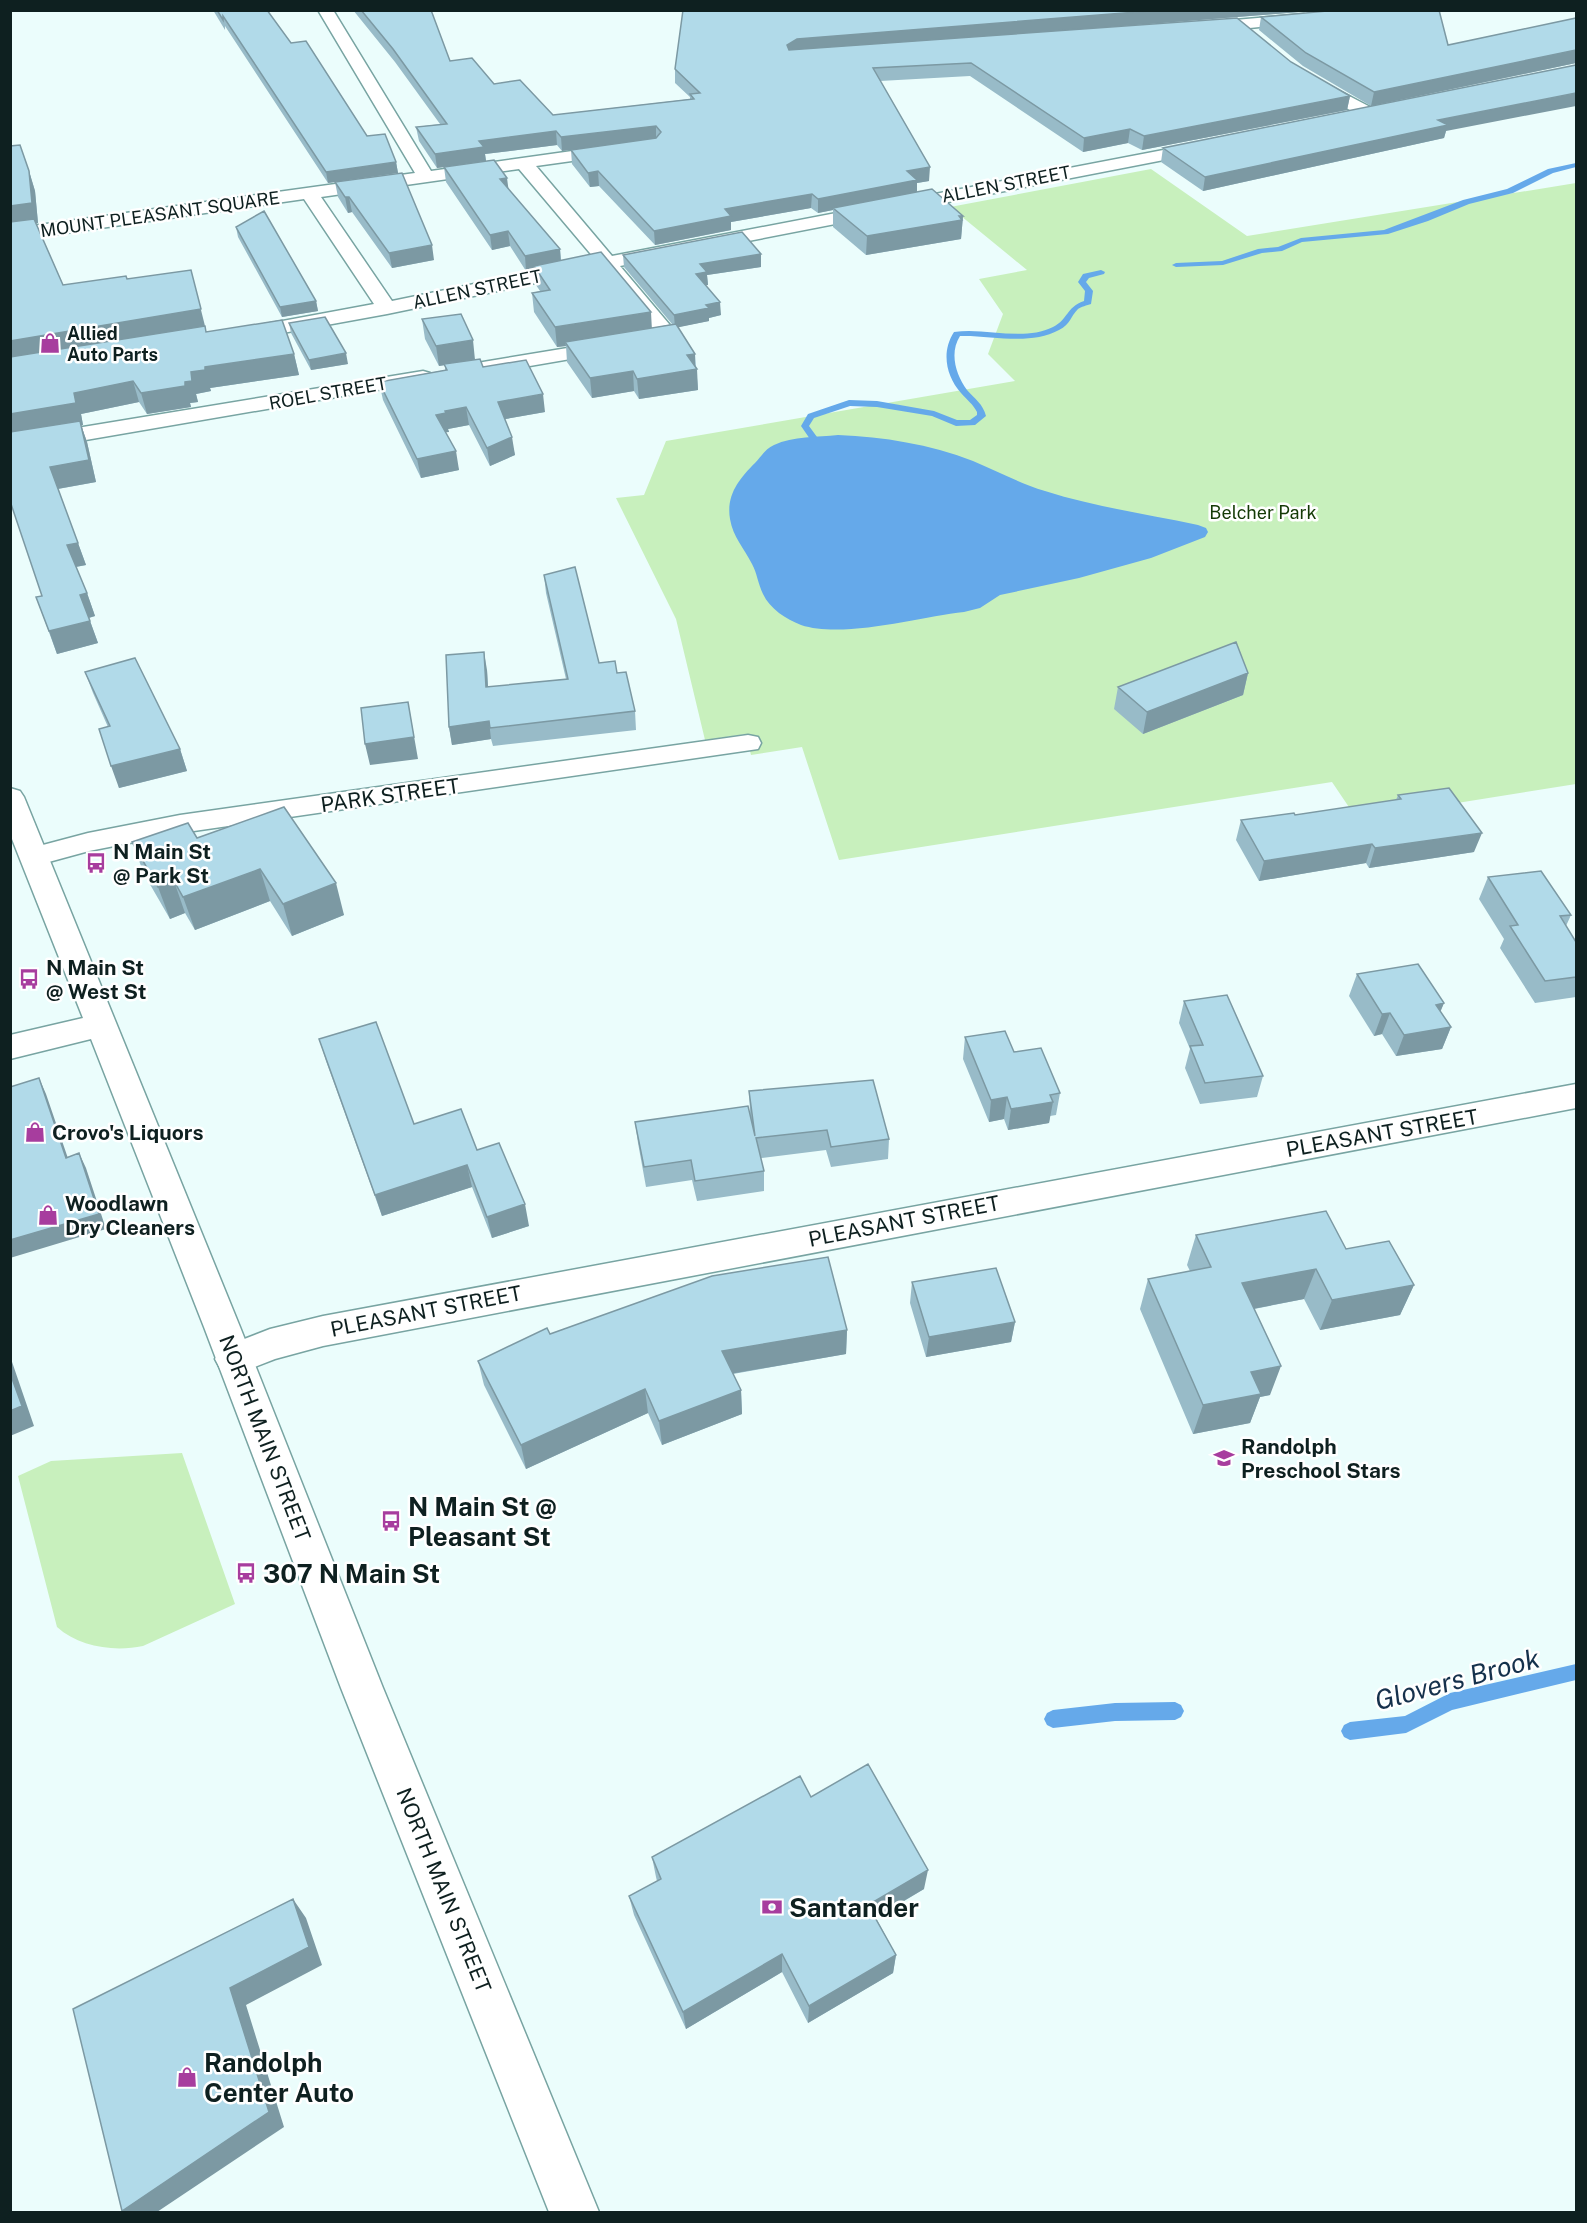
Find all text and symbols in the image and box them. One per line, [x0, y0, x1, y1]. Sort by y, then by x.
street label: ALLEN STREET [940, 161, 1073, 207]
street label: MOUNT PLEASANT SQUARE [39, 187, 281, 241]
street label: ALLEN STREET [411, 265, 544, 313]
place label: Allied Auto Parts [67, 323, 158, 365]
shop icon: Allied Auto Parts [38, 331, 62, 355]
street label: ROEL STREET [267, 372, 389, 414]
park label: Belcher Park [1209, 502, 1317, 523]
street label: PARK STREET [319, 773, 461, 817]
place label: N Main St @ Park St [113, 839, 211, 888]
bus stop icon: N Main St @ Park St [84, 851, 108, 875]
place label: N Main St @ West St [46, 955, 146, 1004]
bus stop icon: N Main St @ West St [17, 967, 41, 991]
street label: PLEASANT STREET [1284, 1104, 1480, 1162]
shop icon: Crovo's Liquors [23, 1120, 47, 1144]
place label: Crovo's Liquors [52, 1120, 204, 1145]
street label: PLEASANT STREET [806, 1190, 1002, 1252]
place label: Woodlawn Dry Cleaners [65, 1191, 195, 1240]
shop icon: Woodlawn Dry Cleaners [36, 1203, 60, 1227]
street label: PLEASANT STREET [328, 1280, 524, 1342]
street label: NORTH MAIN STREET [214, 1331, 316, 1545]
place label: Randolph Preschool Stars [1241, 1434, 1401, 1483]
school or university icon: Randolph Preschool Stars [1212, 1446, 1236, 1470]
place label: N Main St @ Pleasant St [408, 1491, 557, 1552]
bus stop icon: N Main St @ Pleasant St [379, 1509, 403, 1533]
place label: 307 N Main St [263, 1558, 440, 1589]
bus stop icon: 307 N Main St [234, 1561, 258, 1585]
water label: Glovers Brook [1371, 1642, 1543, 1716]
street label: NORTH MAIN STREET [391, 1784, 497, 1996]
place label: Santander [789, 1892, 919, 1923]
bank icon: Santander [760, 1895, 784, 1919]
place label: Randolph Center Auto [204, 2047, 354, 2108]
shop icon: Randolph Center Auto [175, 2065, 199, 2089]

